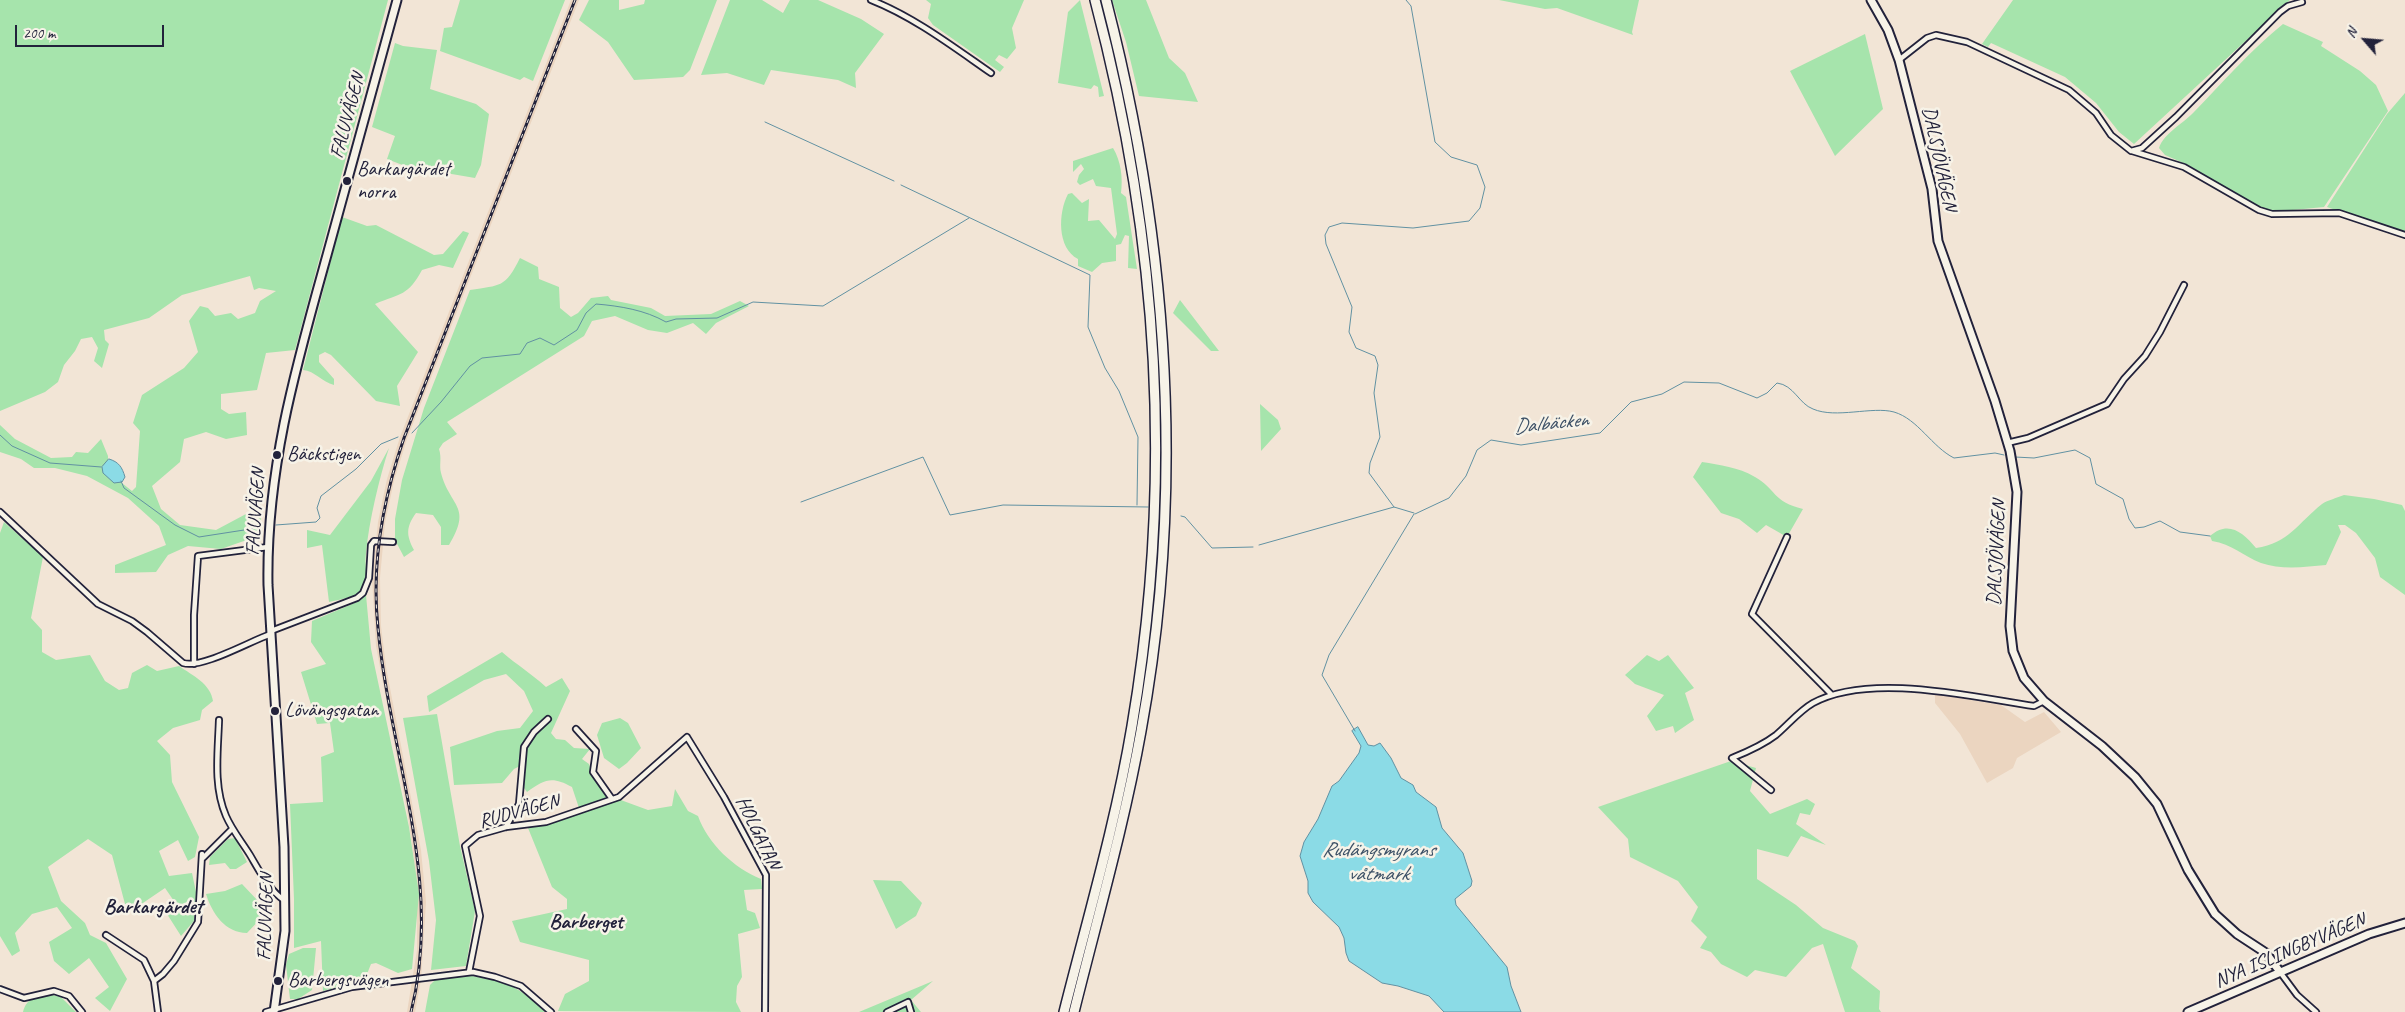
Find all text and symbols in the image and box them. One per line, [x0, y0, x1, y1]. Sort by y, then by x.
scale bar [18, 15, 166, 47]
north arrow [2340, 15, 2390, 65]
text: 200 m [23, 24, 55, 43]
text: N [2342, 25, 2361, 41]
street label: FALUVÄGEN [325, 71, 371, 161]
street label: DALSJÖVÄGEN [1916, 105, 1962, 213]
place label: Barkargärdet norra [357, 158, 450, 205]
marker: Barkargärdet norra [341, 175, 353, 187]
water label: Dalbäcken [1513, 408, 1589, 440]
place label: Bäckstigen [287, 443, 360, 467]
marker: Bäckstigen [271, 449, 283, 461]
street label: FALUVÄGEN [241, 468, 271, 556]
street label: DALSJÖVÄGEN [1982, 500, 2012, 606]
place label: Lövängsgatan [285, 699, 378, 723]
marker: Lövängsgatan [269, 705, 281, 717]
street label: RUDVÄGEN [476, 790, 562, 834]
street label: HOLGATAN [730, 792, 786, 874]
water label: Rudängsmyrans våtmark [1322, 837, 1434, 887]
street label: FALUVÄGEN [252, 873, 280, 961]
district label: Barkargärdet [104, 894, 202, 920]
street label: NYA ISLINGBYVÄGEN [2211, 908, 2369, 994]
district label: Barberget [549, 909, 623, 935]
place label: Barbergsvägen [288, 969, 389, 993]
marker: Barbergsvägen [272, 975, 284, 987]

